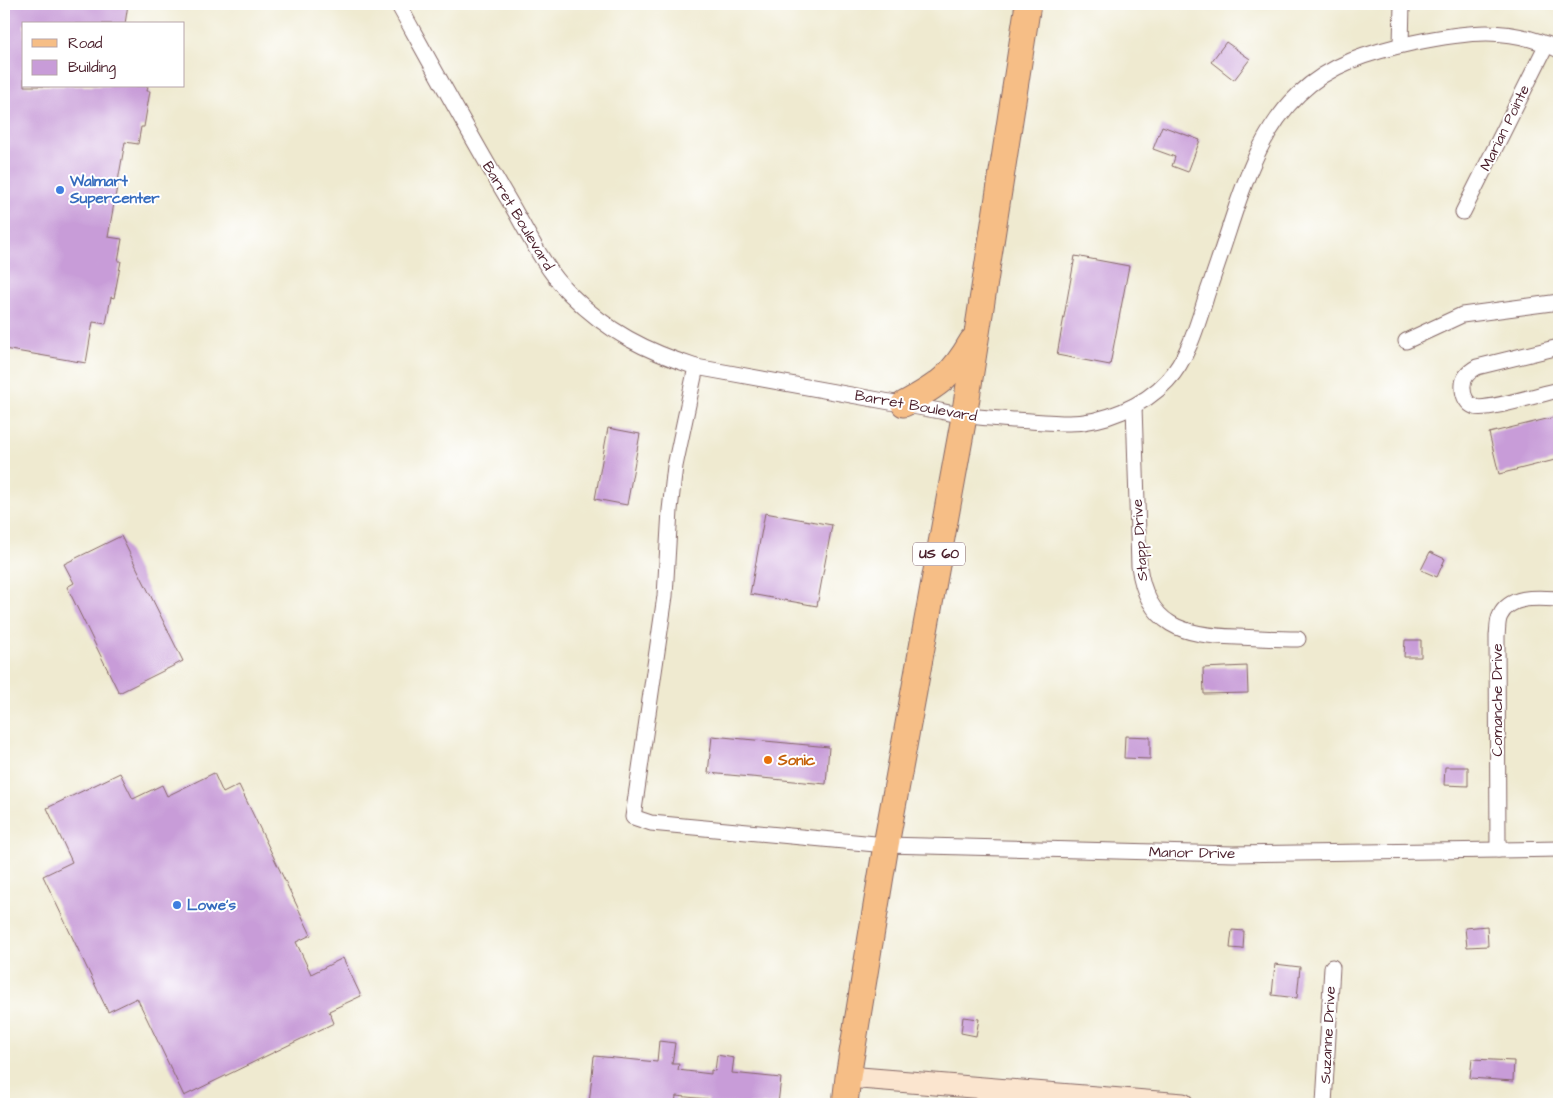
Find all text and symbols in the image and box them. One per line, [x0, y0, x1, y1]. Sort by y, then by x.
legend [22, 22, 185, 88]
text: Road [68, 33, 103, 54]
text: Building [68, 57, 116, 79]
street label: Marian Pointe [1475, 81, 1535, 175]
street label: Barret Boulevard [477, 158, 559, 275]
place label: Walmart Supercenter [69, 171, 160, 209]
marker: Walmart Supercenter [54, 184, 66, 196]
street label: Barret Boulevard [853, 385, 979, 427]
street label: Stapp Drive [1127, 498, 1153, 582]
road number: US 60 [913, 542, 965, 566]
street label: Comanche Drive [1487, 643, 1508, 757]
place label: Sonic [777, 750, 816, 771]
marker: Sonic [762, 754, 774, 766]
street label: Manor Drive [1149, 842, 1235, 864]
place label: Lowe's [187, 895, 236, 916]
marker: Lowe's [171, 899, 183, 911]
street label: Suzanne Drive [1315, 986, 1341, 1084]

